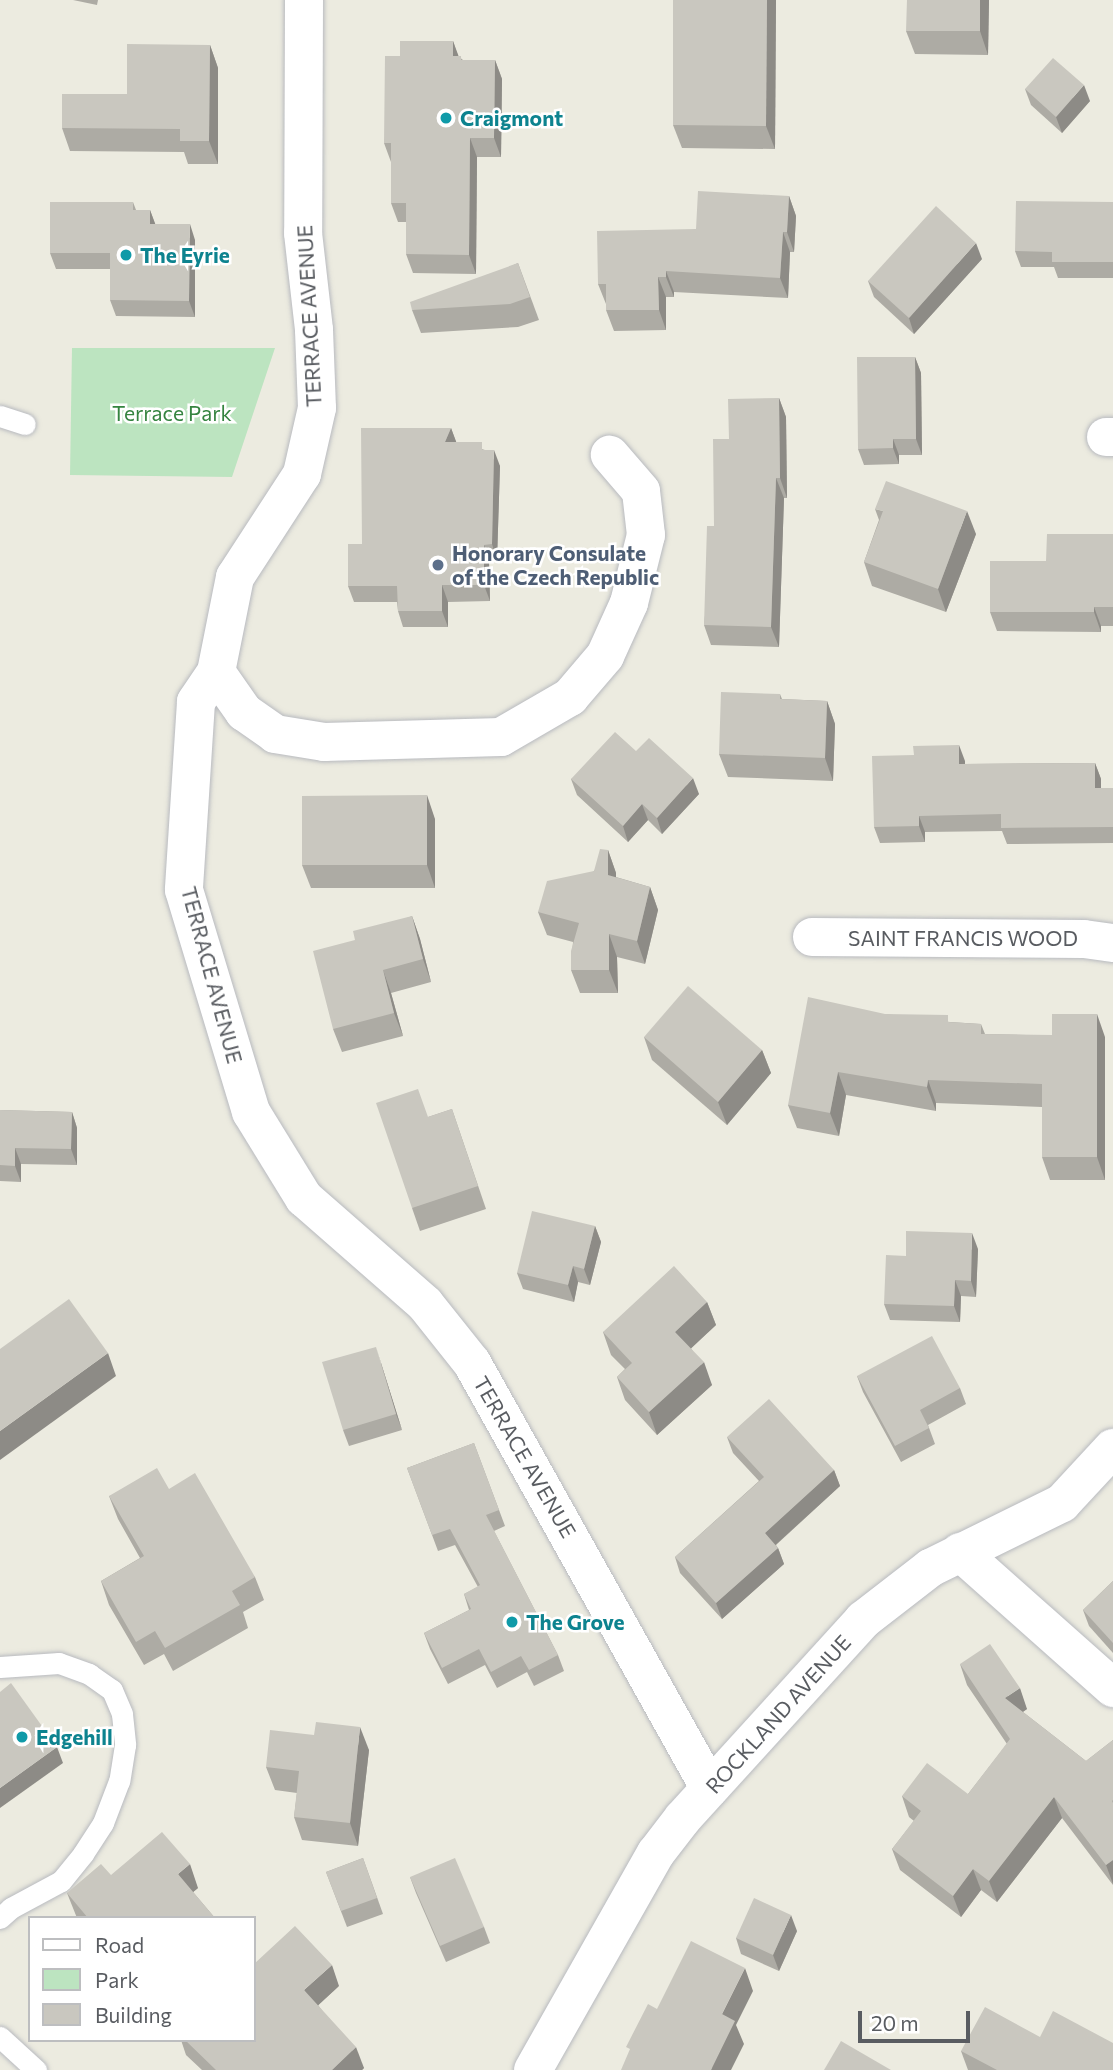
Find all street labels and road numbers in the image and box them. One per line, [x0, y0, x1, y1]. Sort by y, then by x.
street label: TERRACE AVENUE [292, 224, 326, 408]
street label: TERRACE AVENUE [176, 884, 248, 1066]
street label: SAINT FRANCIS WOOD [848, 925, 1078, 951]
street label: TERRACE AVENUE [469, 1372, 581, 1542]
street label: ROCKLAND AVENUE [700, 1630, 856, 1798]

